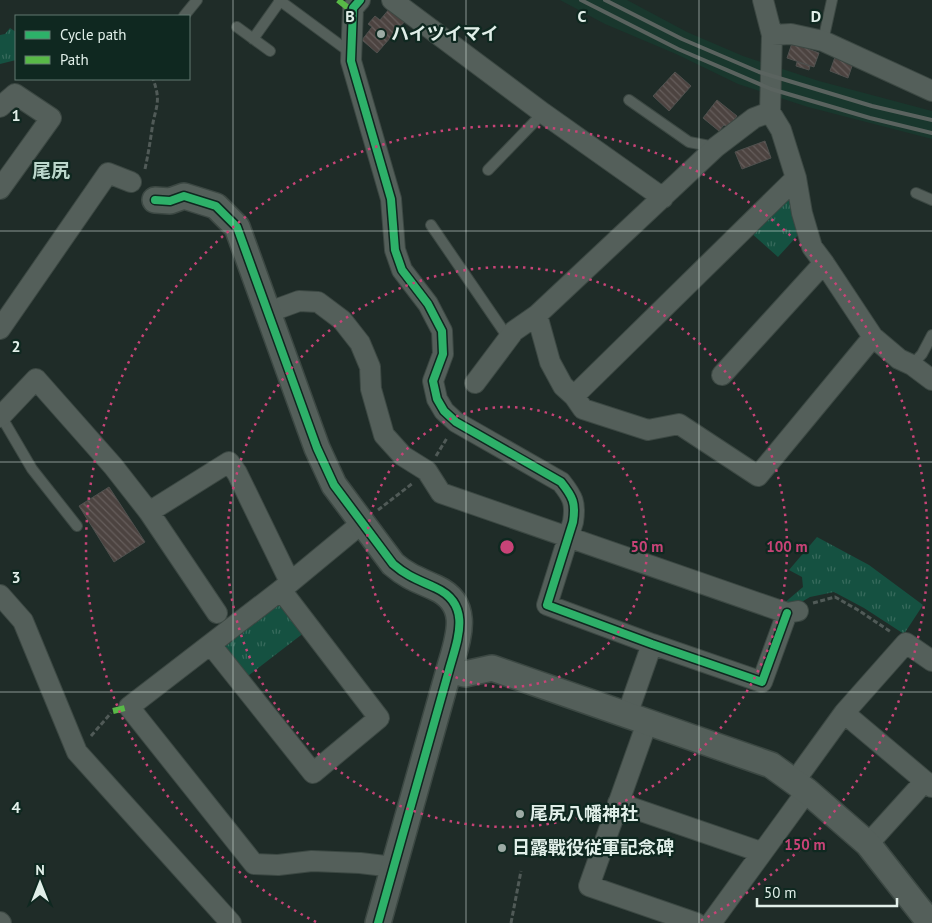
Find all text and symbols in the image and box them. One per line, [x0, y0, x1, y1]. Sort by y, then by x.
text: B [345, 6, 355, 26]
text: C [578, 6, 587, 26]
text: D [811, 6, 821, 26]
legend [15, 15, 190, 80]
place label: ハイツイマイ [391, 22, 499, 45]
text: Cycle path [60, 25, 126, 44]
marker: ハイツイマイ [375, 28, 387, 40]
text: Path [60, 50, 89, 69]
text: 1 [11, 105, 21, 125]
district label: 尾尻 [32, 158, 70, 182]
text: 2 [11, 336, 21, 356]
text: 50 m [631, 537, 663, 556]
text: 100 m [766, 537, 808, 556]
centre of rings [498, 538, 516, 556]
text: 3 [11, 567, 21, 587]
text: 4 [11, 797, 21, 817]
place label: 尾尻八幡神社 [530, 802, 638, 825]
marker: 尾尻八幡神社 [514, 808, 526, 820]
text: 150 m [784, 835, 826, 854]
place label: 日露戰役従軍記念碑 [512, 836, 674, 859]
marker: 日露戰役従軍記念碑 [496, 842, 508, 854]
north arrow [15, 858, 65, 908]
text: N [35, 861, 45, 879]
scale bar [757, 876, 897, 908]
text: 50 m [764, 883, 797, 902]

